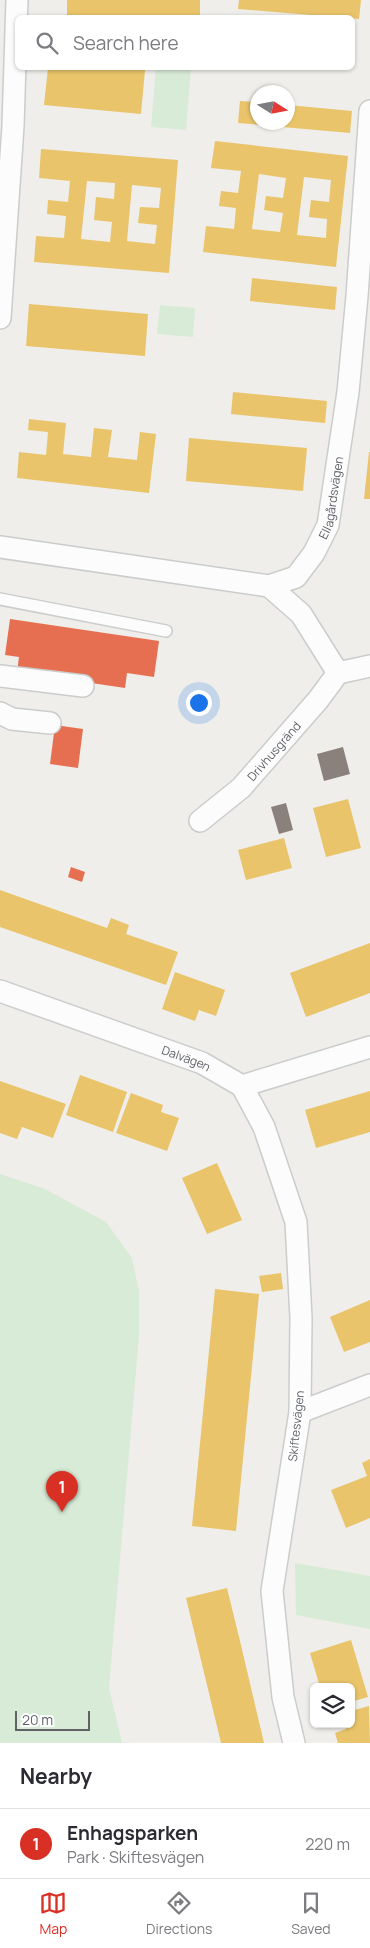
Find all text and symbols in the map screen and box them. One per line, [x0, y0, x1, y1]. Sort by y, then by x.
search box [15, 15, 355, 70]
icon: search [33, 29, 61, 57]
text: Search here [73, 30, 179, 56]
north arrow [250, 85, 295, 130]
street label: Ellagårdsvägen [314, 455, 347, 542]
your location [186, 690, 212, 716]
street label: Drivhusgränd [243, 717, 304, 784]
street label: Dalvägen [160, 1041, 214, 1075]
street label: Skiftesvägen [284, 1390, 308, 1462]
pin: 1 [46, 1471, 78, 1512]
map controls [310, 1683, 355, 1728]
button: layers [310, 1683, 355, 1728]
scale bar [15, 1708, 90, 1731]
text: 20 m [22, 1710, 53, 1729]
text: Nearby [20, 1762, 92, 1790]
text: Enhagsparken [67, 1820, 198, 1846]
text: 1 [32, 1833, 40, 1855]
text: 220 m [305, 1833, 350, 1855]
text: Park · Skiftesvägen [67, 1846, 204, 1868]
tab: Map [39, 1889, 67, 1938]
tab: Directions [146, 1889, 212, 1938]
tab: Saved [291, 1889, 331, 1938]

